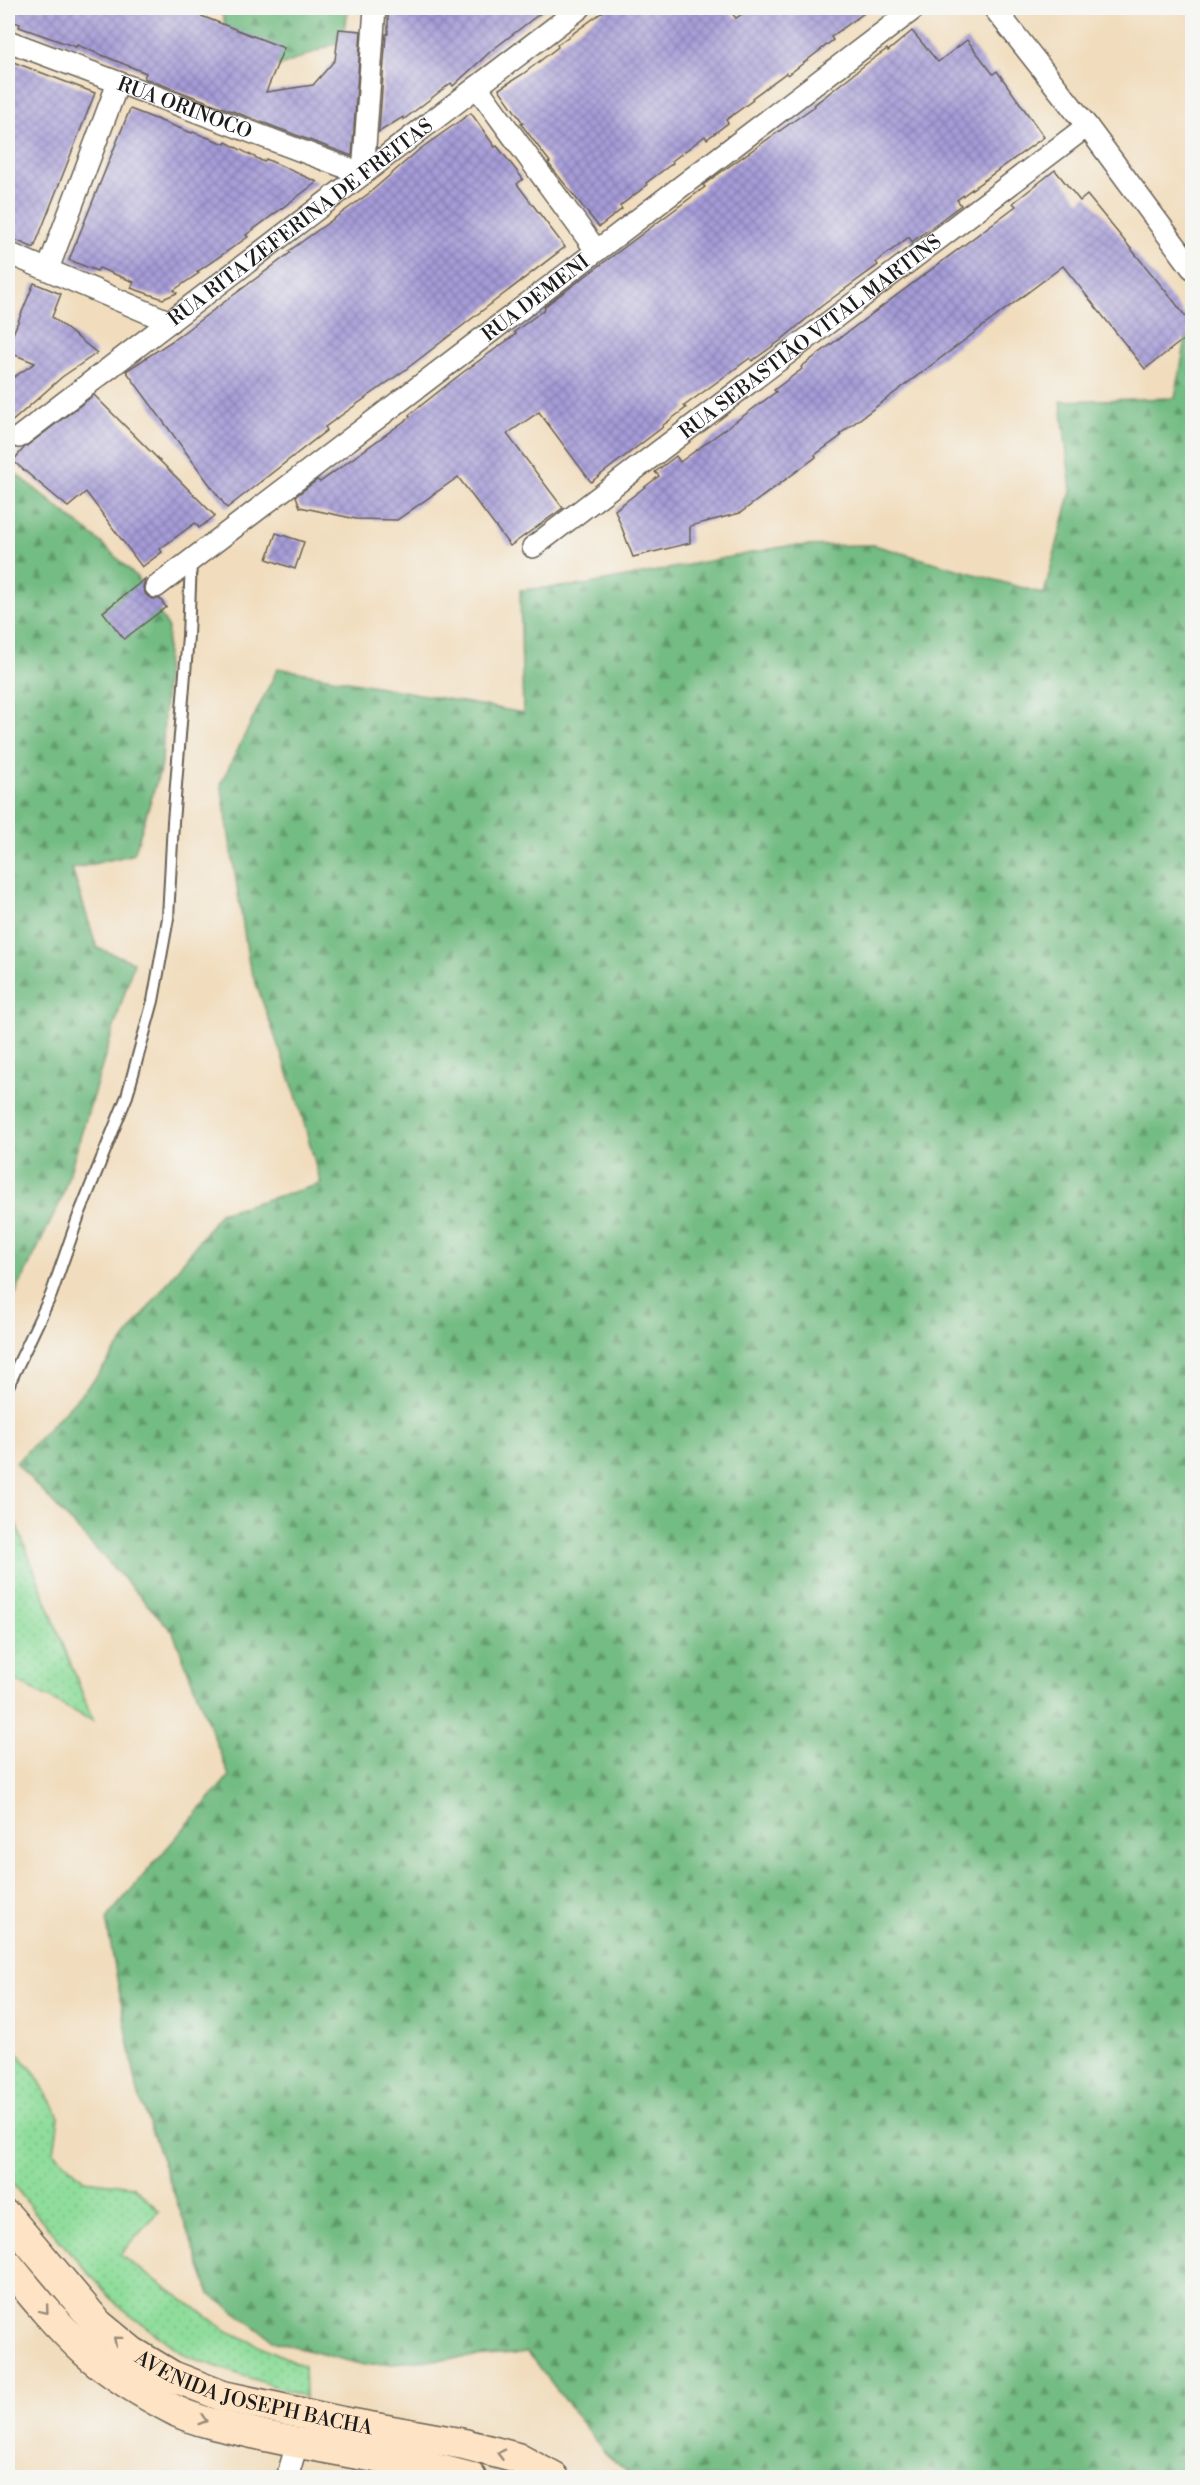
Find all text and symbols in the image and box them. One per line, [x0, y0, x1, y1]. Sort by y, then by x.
street label: RUA ORINOCO [114, 72, 255, 145]
street label: RUA RITA ZEFERINA DE FREITAS [164, 114, 439, 332]
street label: RUA SEBASTIÃO VITAL MARTINS [675, 230, 947, 445]
street label: RUA DEMENI [477, 250, 595, 348]
one-way arrow [38, 2303, 49, 2314]
one-way arrow [113, 2336, 124, 2347]
street label: AVENIDA JOSEPH BACHA [129, 2345, 376, 2442]
one-way arrow [197, 2413, 208, 2425]
one-way arrow [496, 2449, 507, 2461]

